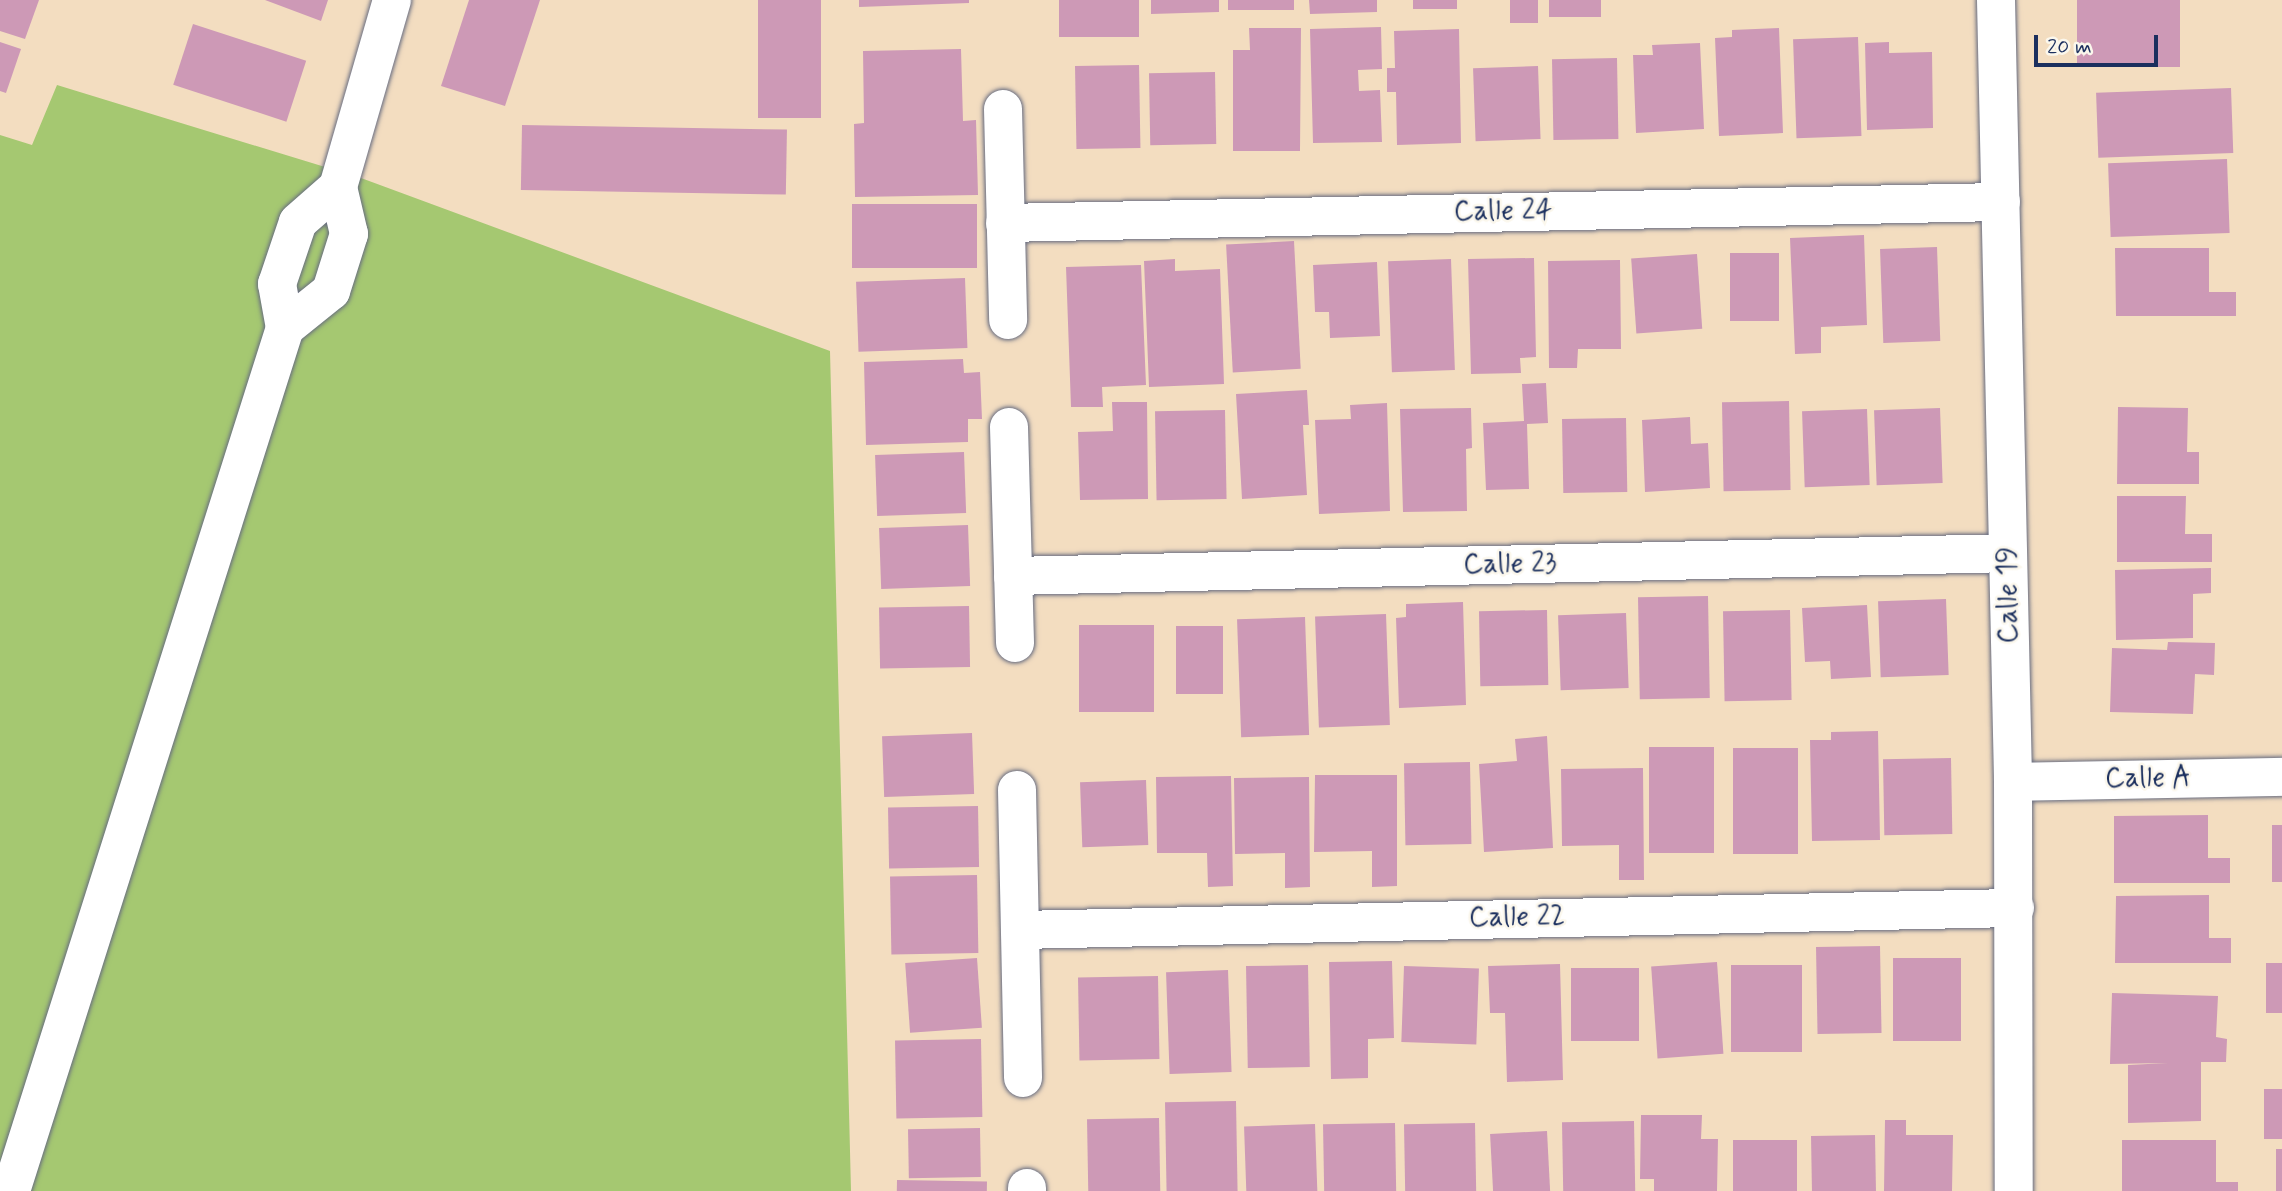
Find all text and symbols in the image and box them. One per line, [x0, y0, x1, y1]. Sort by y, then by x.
scale bar [2037, 21, 2161, 65]
text: 20 m [2047, 33, 2092, 61]
street label: Calle 24 [1453, 194, 1553, 230]
street label: Calle 19 [1991, 546, 2027, 644]
street label: Calle 23 [1463, 547, 1557, 583]
street label: Calle A [2105, 761, 2191, 797]
street label: Calle 22 [1469, 900, 1565, 936]

